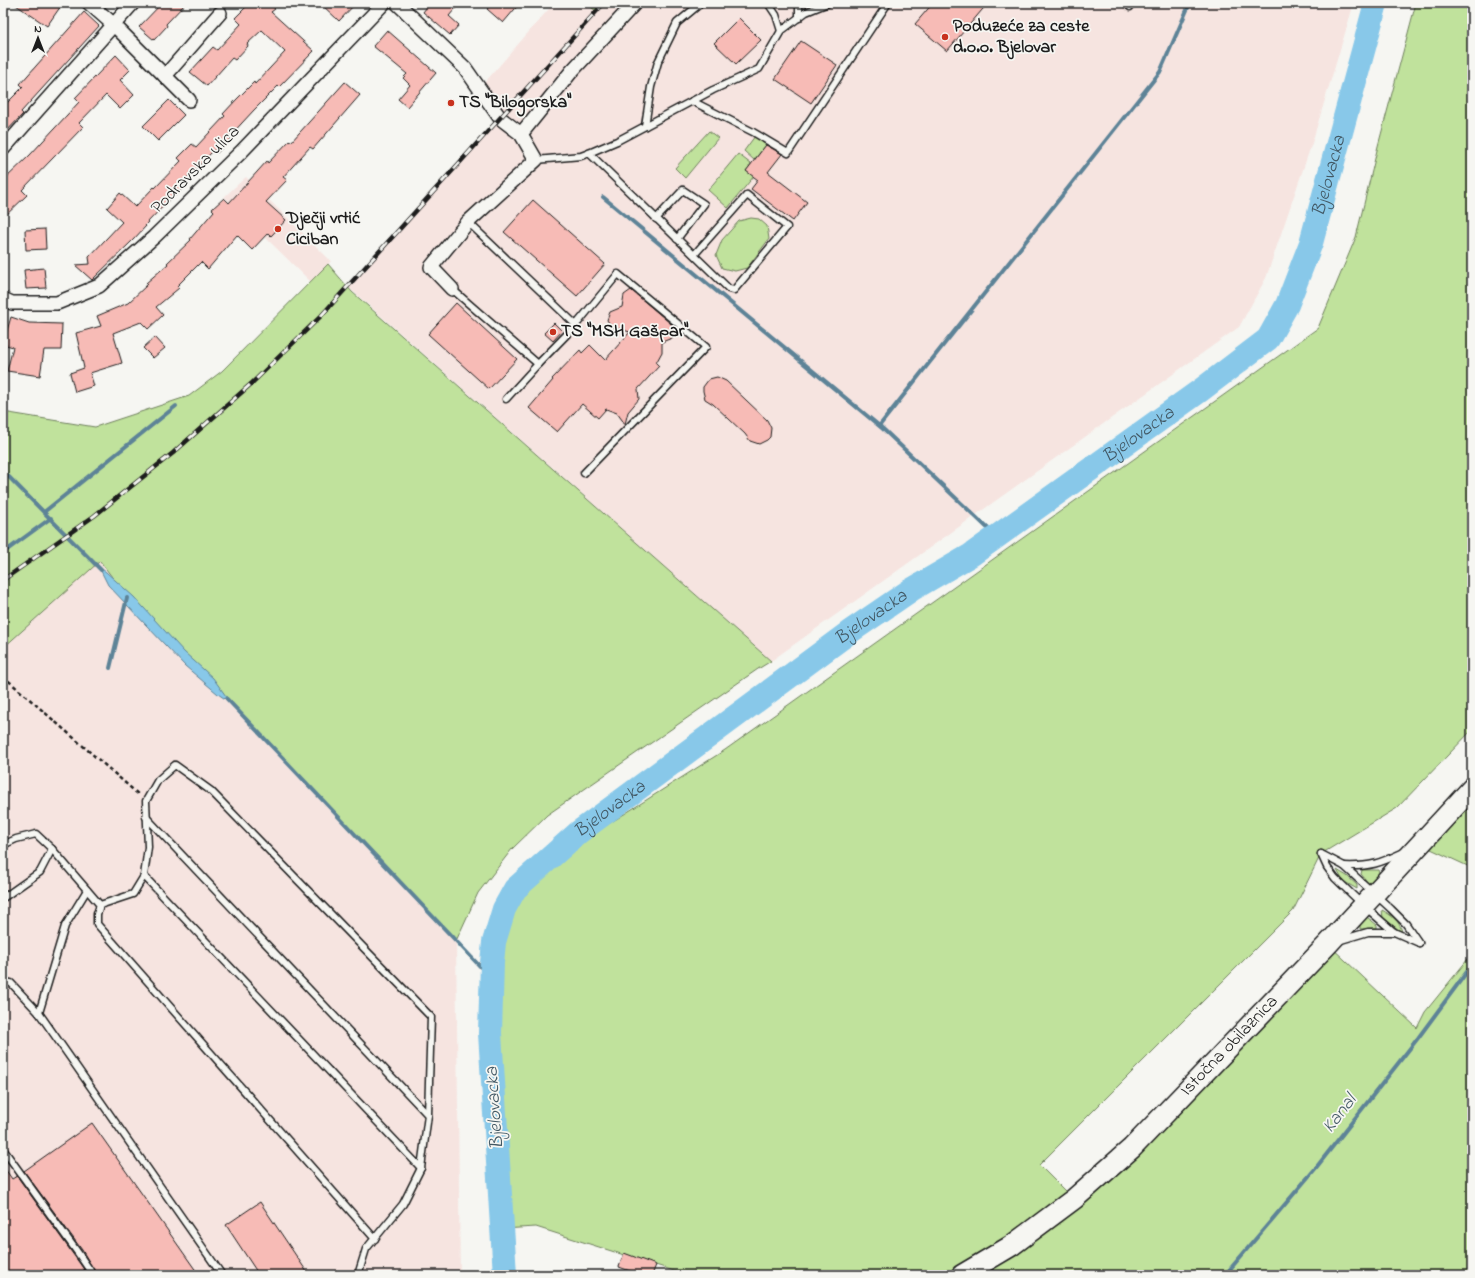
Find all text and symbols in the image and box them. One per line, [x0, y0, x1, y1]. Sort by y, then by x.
place label: Poduzeće za ceste d.o.o. Bjelovar [953, 14, 1090, 61]
north arrow [18, 18, 58, 58]
text: N [34, 21, 42, 37]
marker: Poduzeće za ceste d.o.o. Bjelovar [940, 32, 950, 42]
place label: TS "Bilogorska" [459, 90, 572, 117]
marker: TS "Bilogorska" [446, 98, 456, 108]
street label: Podravska ulica [146, 120, 246, 220]
water label: Bjelovacka [1305, 132, 1353, 220]
place label: Dječji vrtić Ciciban [285, 206, 361, 253]
marker: Dječji vrtić Ciciban [273, 224, 283, 234]
place label: TS "MSH Gašpar" [561, 319, 689, 345]
marker: TS "MSH Gašpar" [548, 327, 558, 337]
water label: Bjelovacka [1097, 399, 1181, 470]
water label: Bjelovacka [829, 582, 913, 652]
water label: Bjelovacka [569, 773, 652, 845]
street label: Istočna obilaznica [1175, 990, 1285, 1103]
water label: Bjelovacka [479, 1065, 511, 1150]
water label: Kanal [1316, 1087, 1365, 1139]

